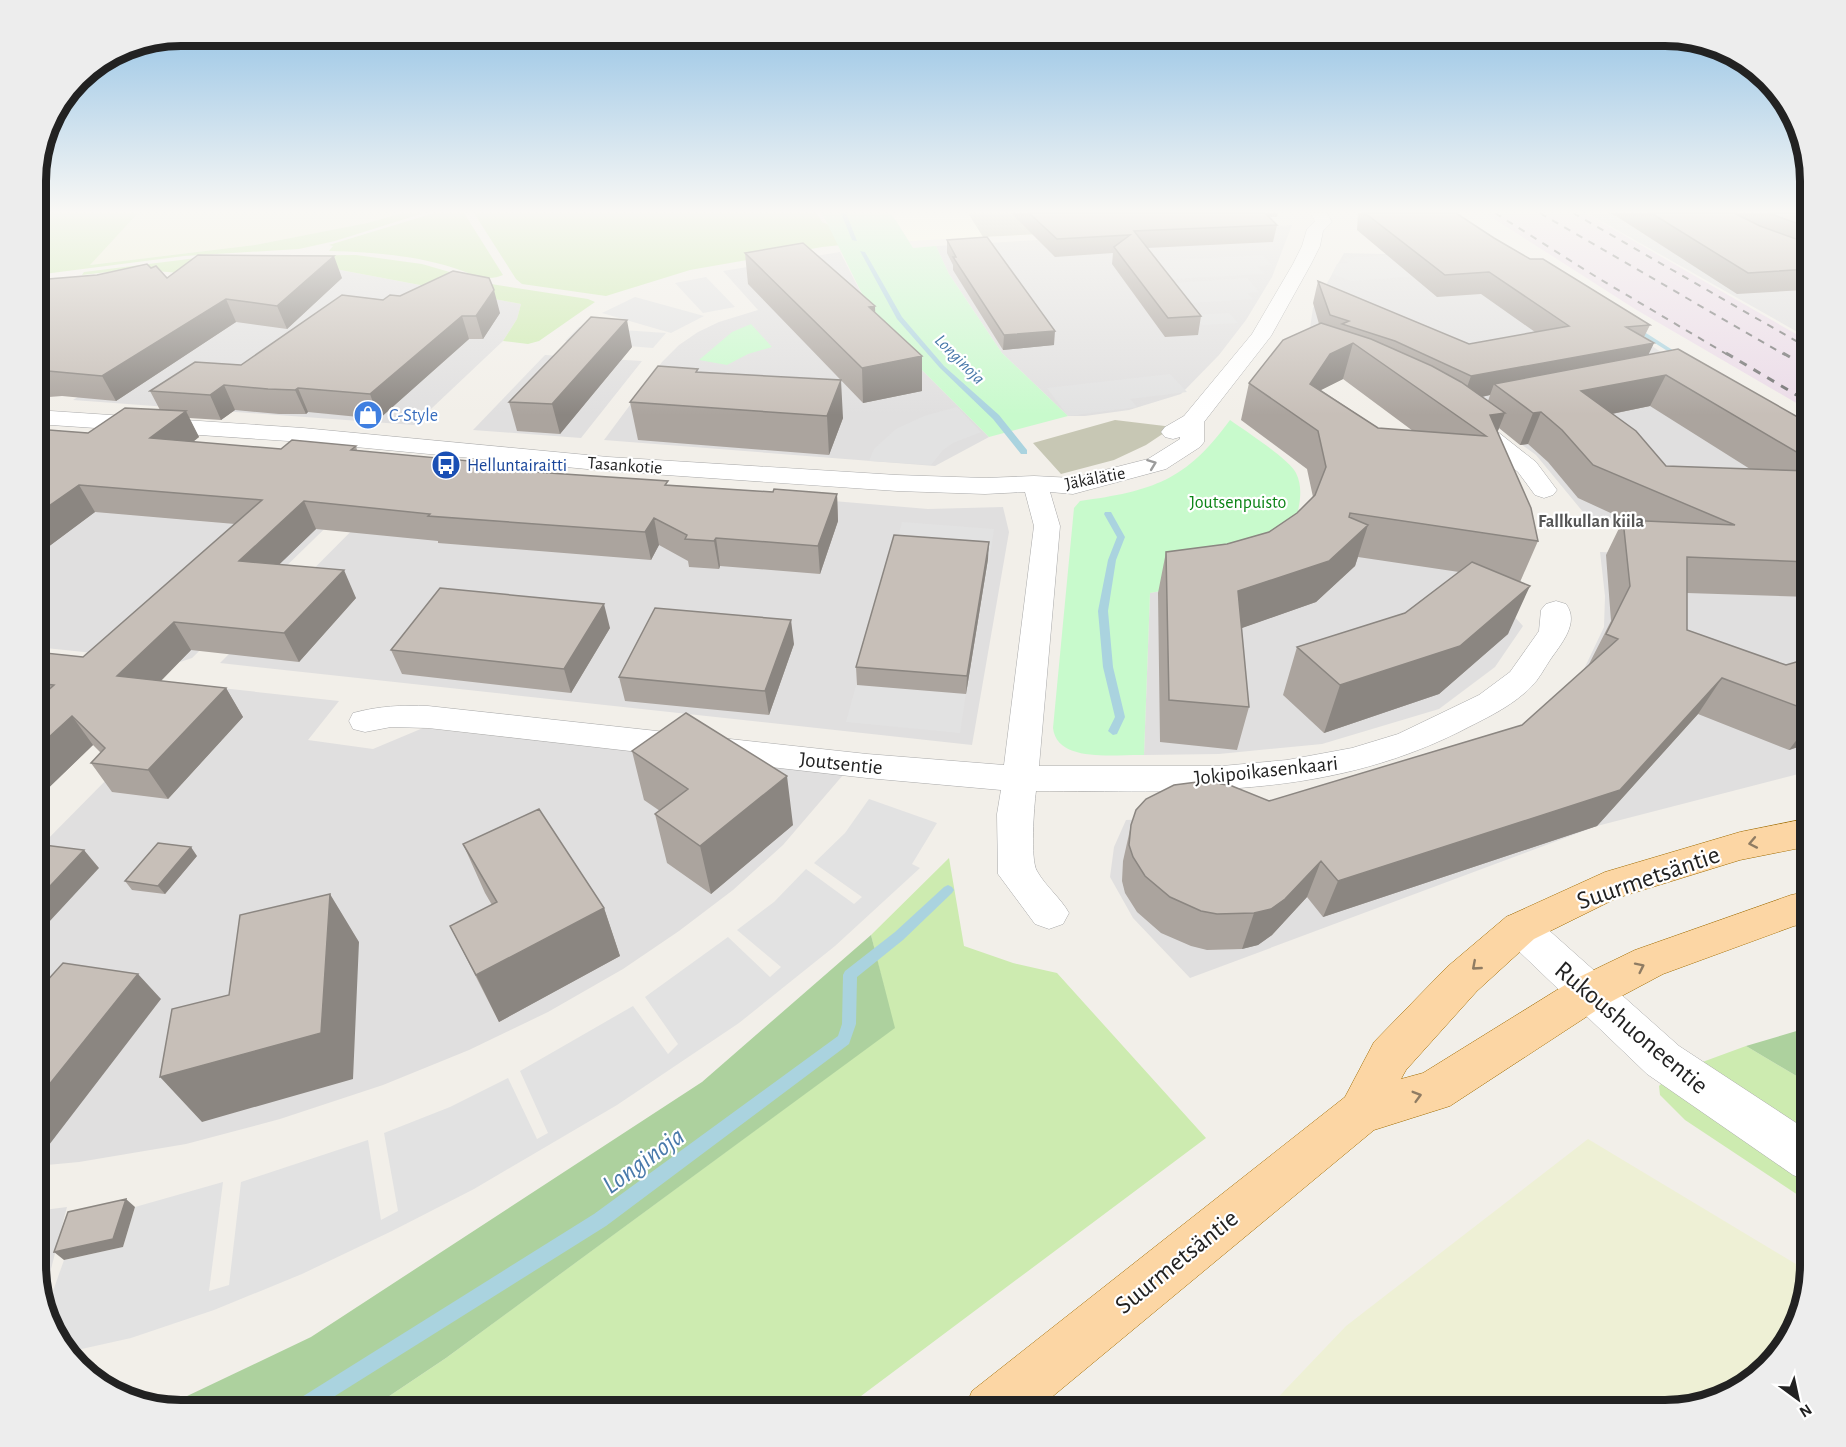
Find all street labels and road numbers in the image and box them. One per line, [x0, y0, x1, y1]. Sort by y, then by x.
street label: Tasankotie [587, 454, 663, 478]
street label: Jäkälätie [1064, 464, 1127, 494]
street label: Joutsentie [798, 749, 884, 778]
street label: Jokipoikasenkaari [1193, 753, 1339, 788]
street label: Suurmetsäntie [1573, 841, 1723, 915]
street label: Rukoushuoneentie [1550, 956, 1713, 1099]
street label: Suurmetsäntie [1110, 1205, 1243, 1319]

